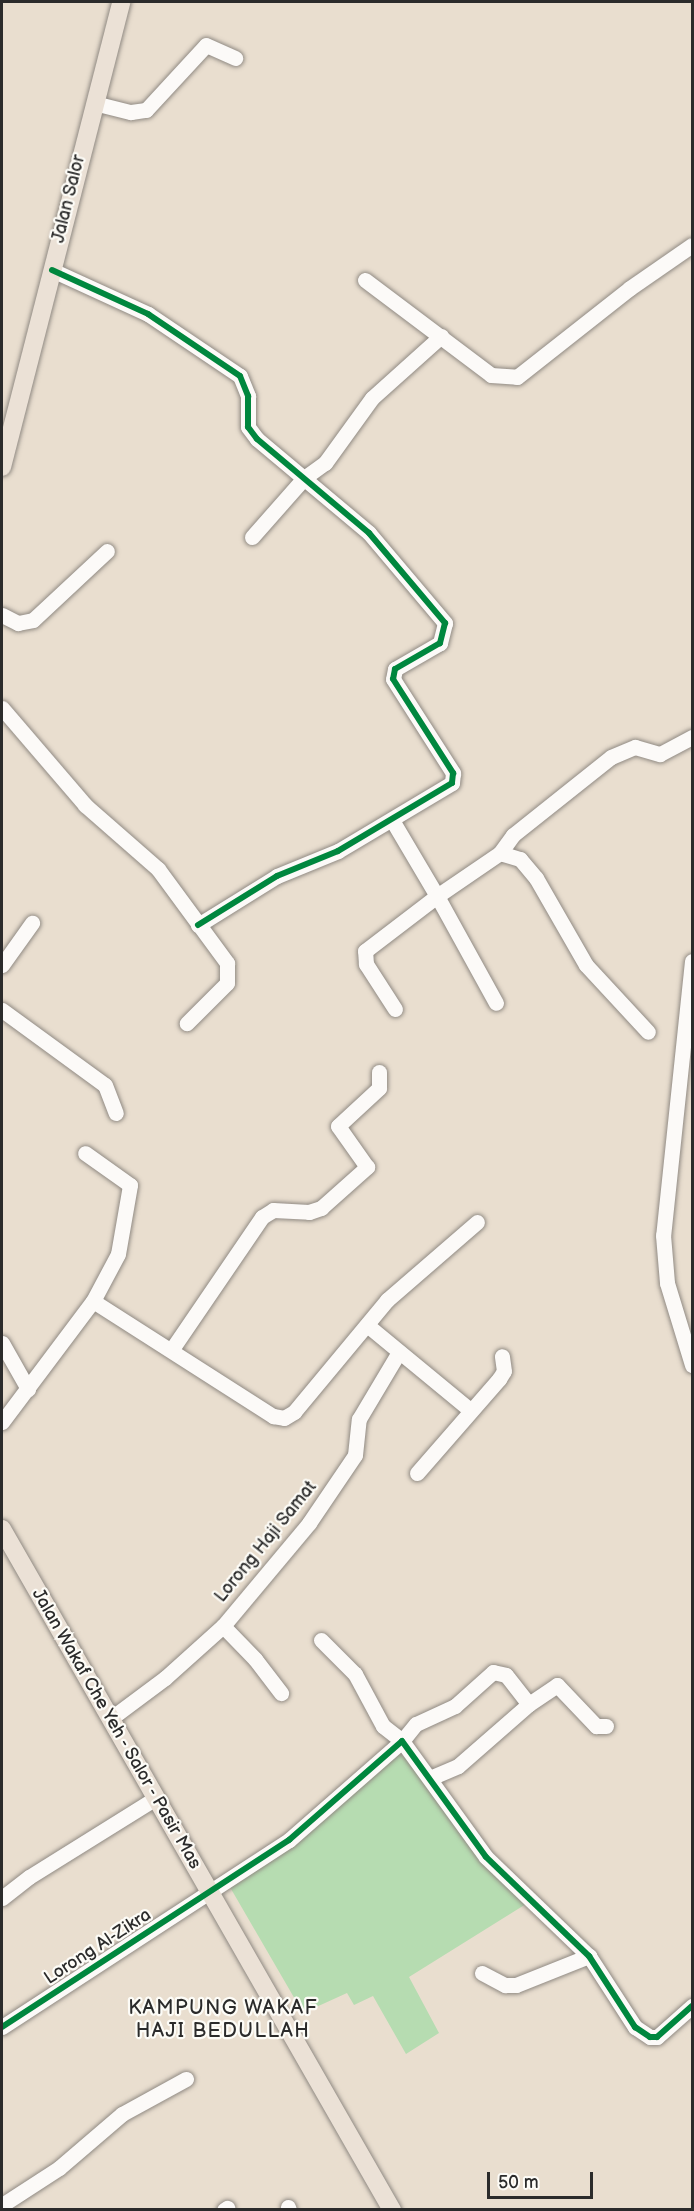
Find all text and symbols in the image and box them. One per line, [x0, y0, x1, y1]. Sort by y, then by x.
street label: Jalan Salor [48, 153, 90, 245]
street label: Lorong Haji Samat [210, 1477, 322, 1607]
street label: Jalan Wakaf Che Yeh - Salor - Pasir Mas [25, 1583, 207, 1875]
street label: Lorong Al-Zikra [41, 1904, 155, 1990]
district label: KAMPUNG WAKAF HAJI BEDULLAH [128, 1996, 318, 2043]
scale bar [490, 2160, 596, 2198]
text: 50 m [498, 2172, 539, 2193]

